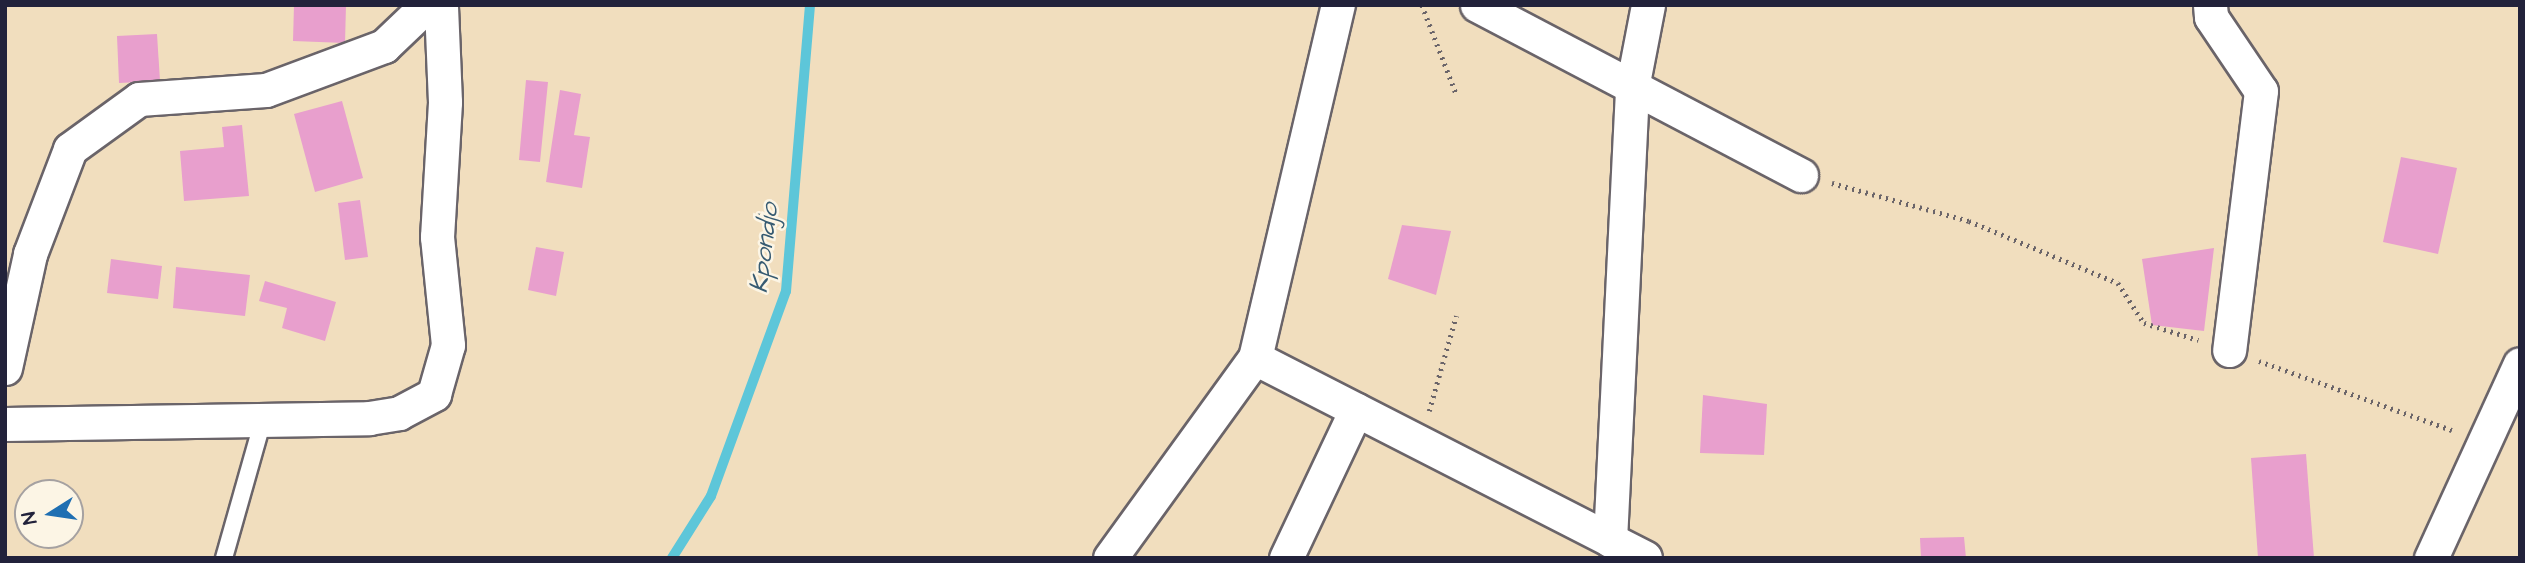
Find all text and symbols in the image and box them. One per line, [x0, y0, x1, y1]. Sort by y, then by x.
water label: Kpondjo [744, 201, 786, 295]
north arrow [14, 479, 84, 549]
text: N [15, 509, 44, 527]

